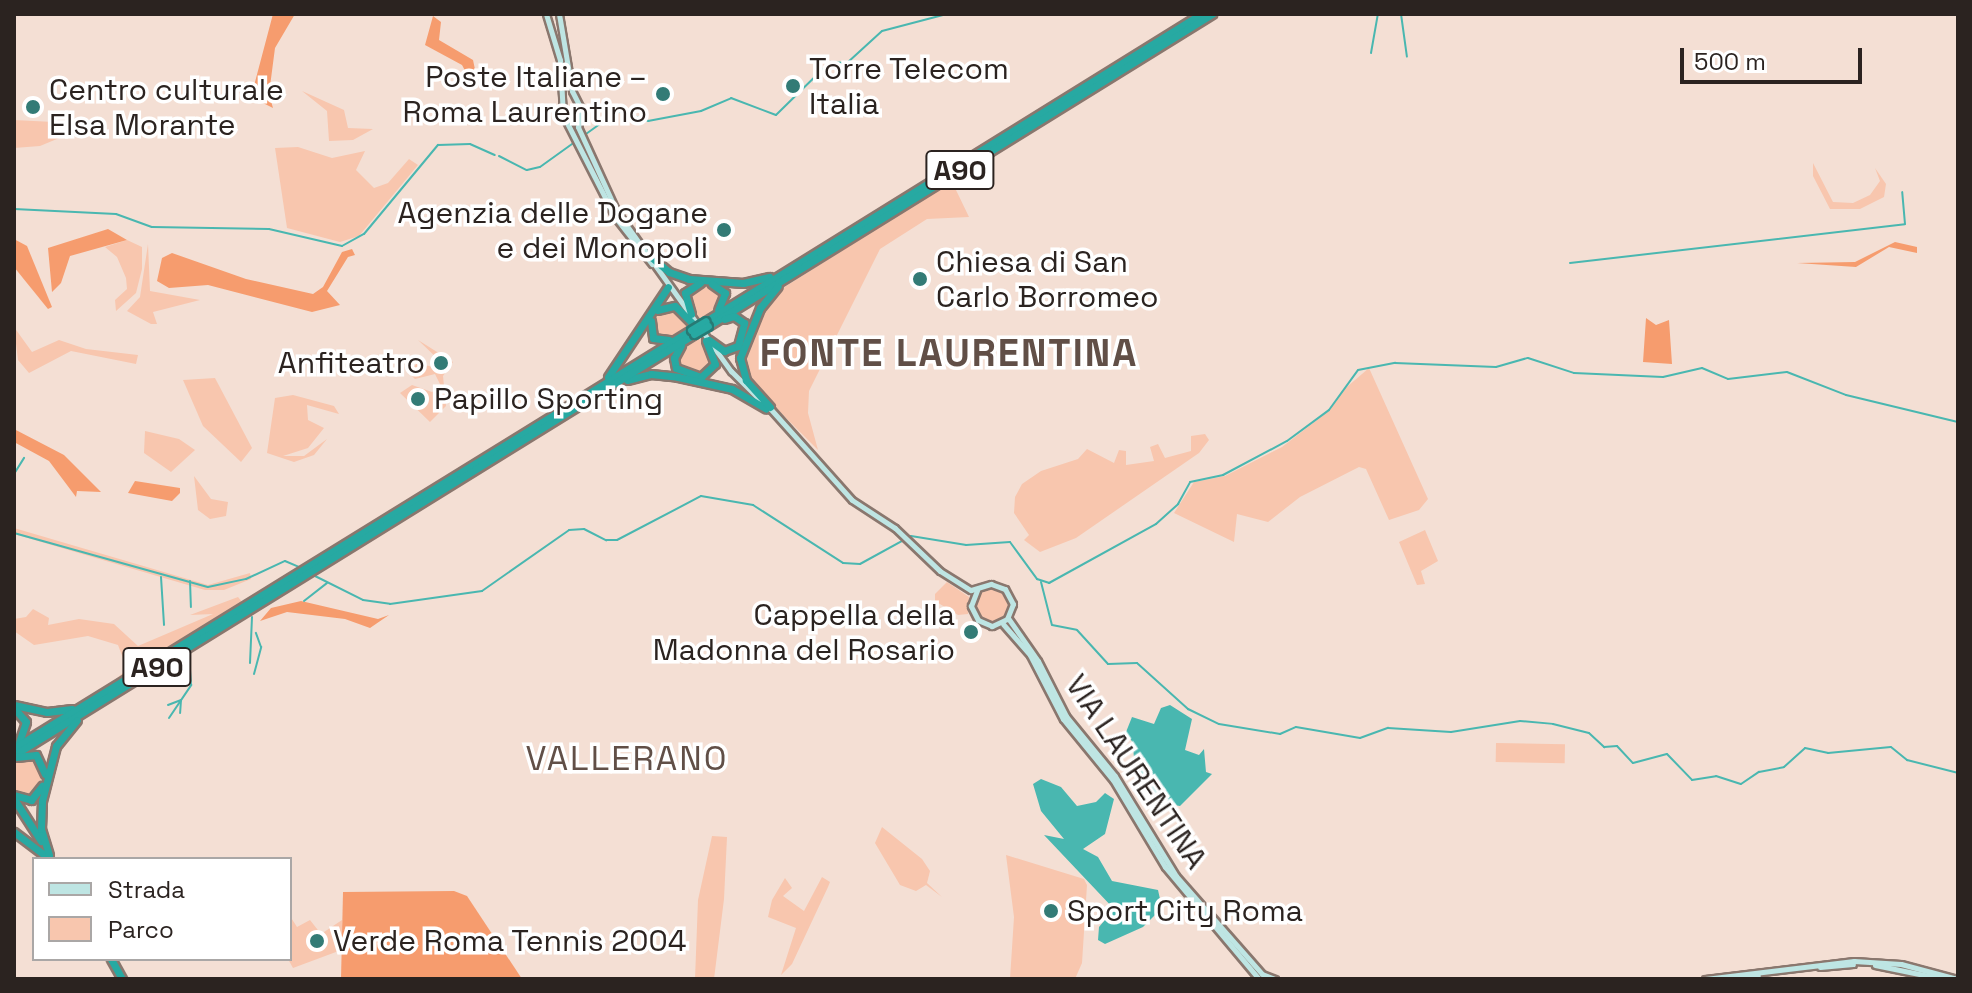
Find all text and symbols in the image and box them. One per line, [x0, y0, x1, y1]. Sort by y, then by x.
scale bar [1684, 32, 1866, 82]
text: 500 m [1694, 46, 1766, 77]
place label: Torre Telecom Italia [809, 51, 1009, 122]
place label: Poste Italiane – Roma Laurentino [403, 59, 647, 130]
place label: Centro culturale Elsa Morante [49, 72, 284, 142]
marker: Torre Telecom Italia [784, 77, 802, 95]
marker: Poste Italiane – Roma Laurentino [654, 85, 672, 103]
marker: Centro culturale Elsa Morante [24, 98, 42, 116]
road number: A90 [924, 146, 996, 194]
place label: Agenzia delle Dogane e dei Monopoli [397, 195, 708, 266]
marker: Agenzia delle Dogane e dei Monopoli [715, 221, 733, 239]
place label: Chiesa di San Carlo Borromeo [936, 244, 1159, 314]
marker: Chiesa di San Carlo Borromeo [911, 270, 929, 288]
district label: FONTE LAURENTINA [760, 331, 1138, 377]
place label: Anfiteatro [278, 345, 425, 381]
marker: Anfiteatro [432, 354, 450, 372]
place label: Papillo Sporting [434, 381, 663, 417]
marker: Papillo Sporting [409, 390, 427, 408]
place label: Cappella della Madonna del Rosario [653, 597, 955, 668]
marker: Cappella della Madonna del Rosario [962, 623, 980, 641]
road number: A90 [121, 643, 193, 691]
street label: VIA LAURENTINA [1058, 668, 1214, 876]
district label: VALLERANO [525, 739, 729, 779]
legend [32, 857, 292, 961]
text: Strada [108, 874, 185, 905]
place label: Sport City Roma [1067, 893, 1303, 929]
marker: Sport City Roma [1042, 902, 1060, 920]
text: Parco [108, 914, 174, 945]
place label: Verde Roma Tennis 2004 [333, 923, 687, 959]
marker: Verde Roma Tennis 2004 [308, 932, 326, 950]

